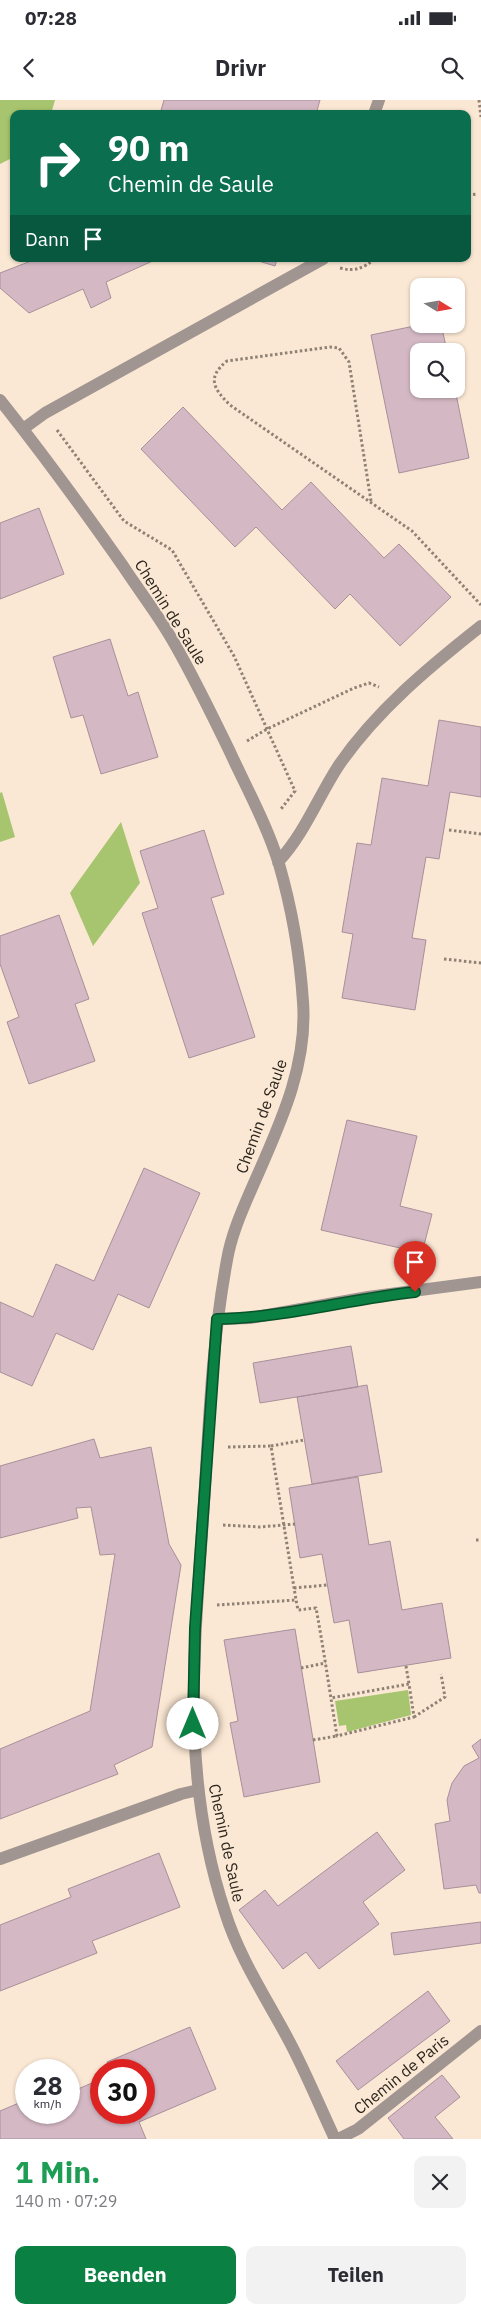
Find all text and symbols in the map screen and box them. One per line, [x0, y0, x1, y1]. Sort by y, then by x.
text: 07:28 [25, 6, 77, 30]
text: Drivr [215, 53, 266, 82]
icon: back [15, 54, 43, 82]
icon: search [438, 54, 466, 82]
text: 90 m [108, 125, 190, 171]
icon: right [25, 130, 90, 195]
text: Chemin de Saule [108, 169, 274, 198]
icon: arrive [79, 225, 107, 253]
text: Dann [25, 227, 69, 251]
north arrow [410, 278, 465, 332]
map controls [410, 278, 465, 398]
button: search [410, 343, 465, 398]
street label: Chemin de Saule [131, 556, 212, 669]
street label: Chemin de Saule [231, 1056, 291, 1176]
pin [394, 1241, 436, 1292]
icon: arrive [401, 1248, 429, 1276]
position arrow [166, 1697, 218, 1749]
street label: Chemin de Saule [205, 1782, 249, 1904]
street label: Chemin de Paris [350, 2030, 452, 2118]
speed limit sign: 30 [90, 2059, 155, 2124]
text: 28 [32, 2069, 63, 2102]
text: km/h [33, 2096, 62, 2111]
text: 1 Min. [15, 2152, 100, 2191]
button: close [414, 2156, 466, 2208]
text: 140 m · 07:29 [15, 2191, 117, 2211]
button: Beenden [15, 2246, 236, 2304]
button: Teilen [246, 2246, 466, 2304]

